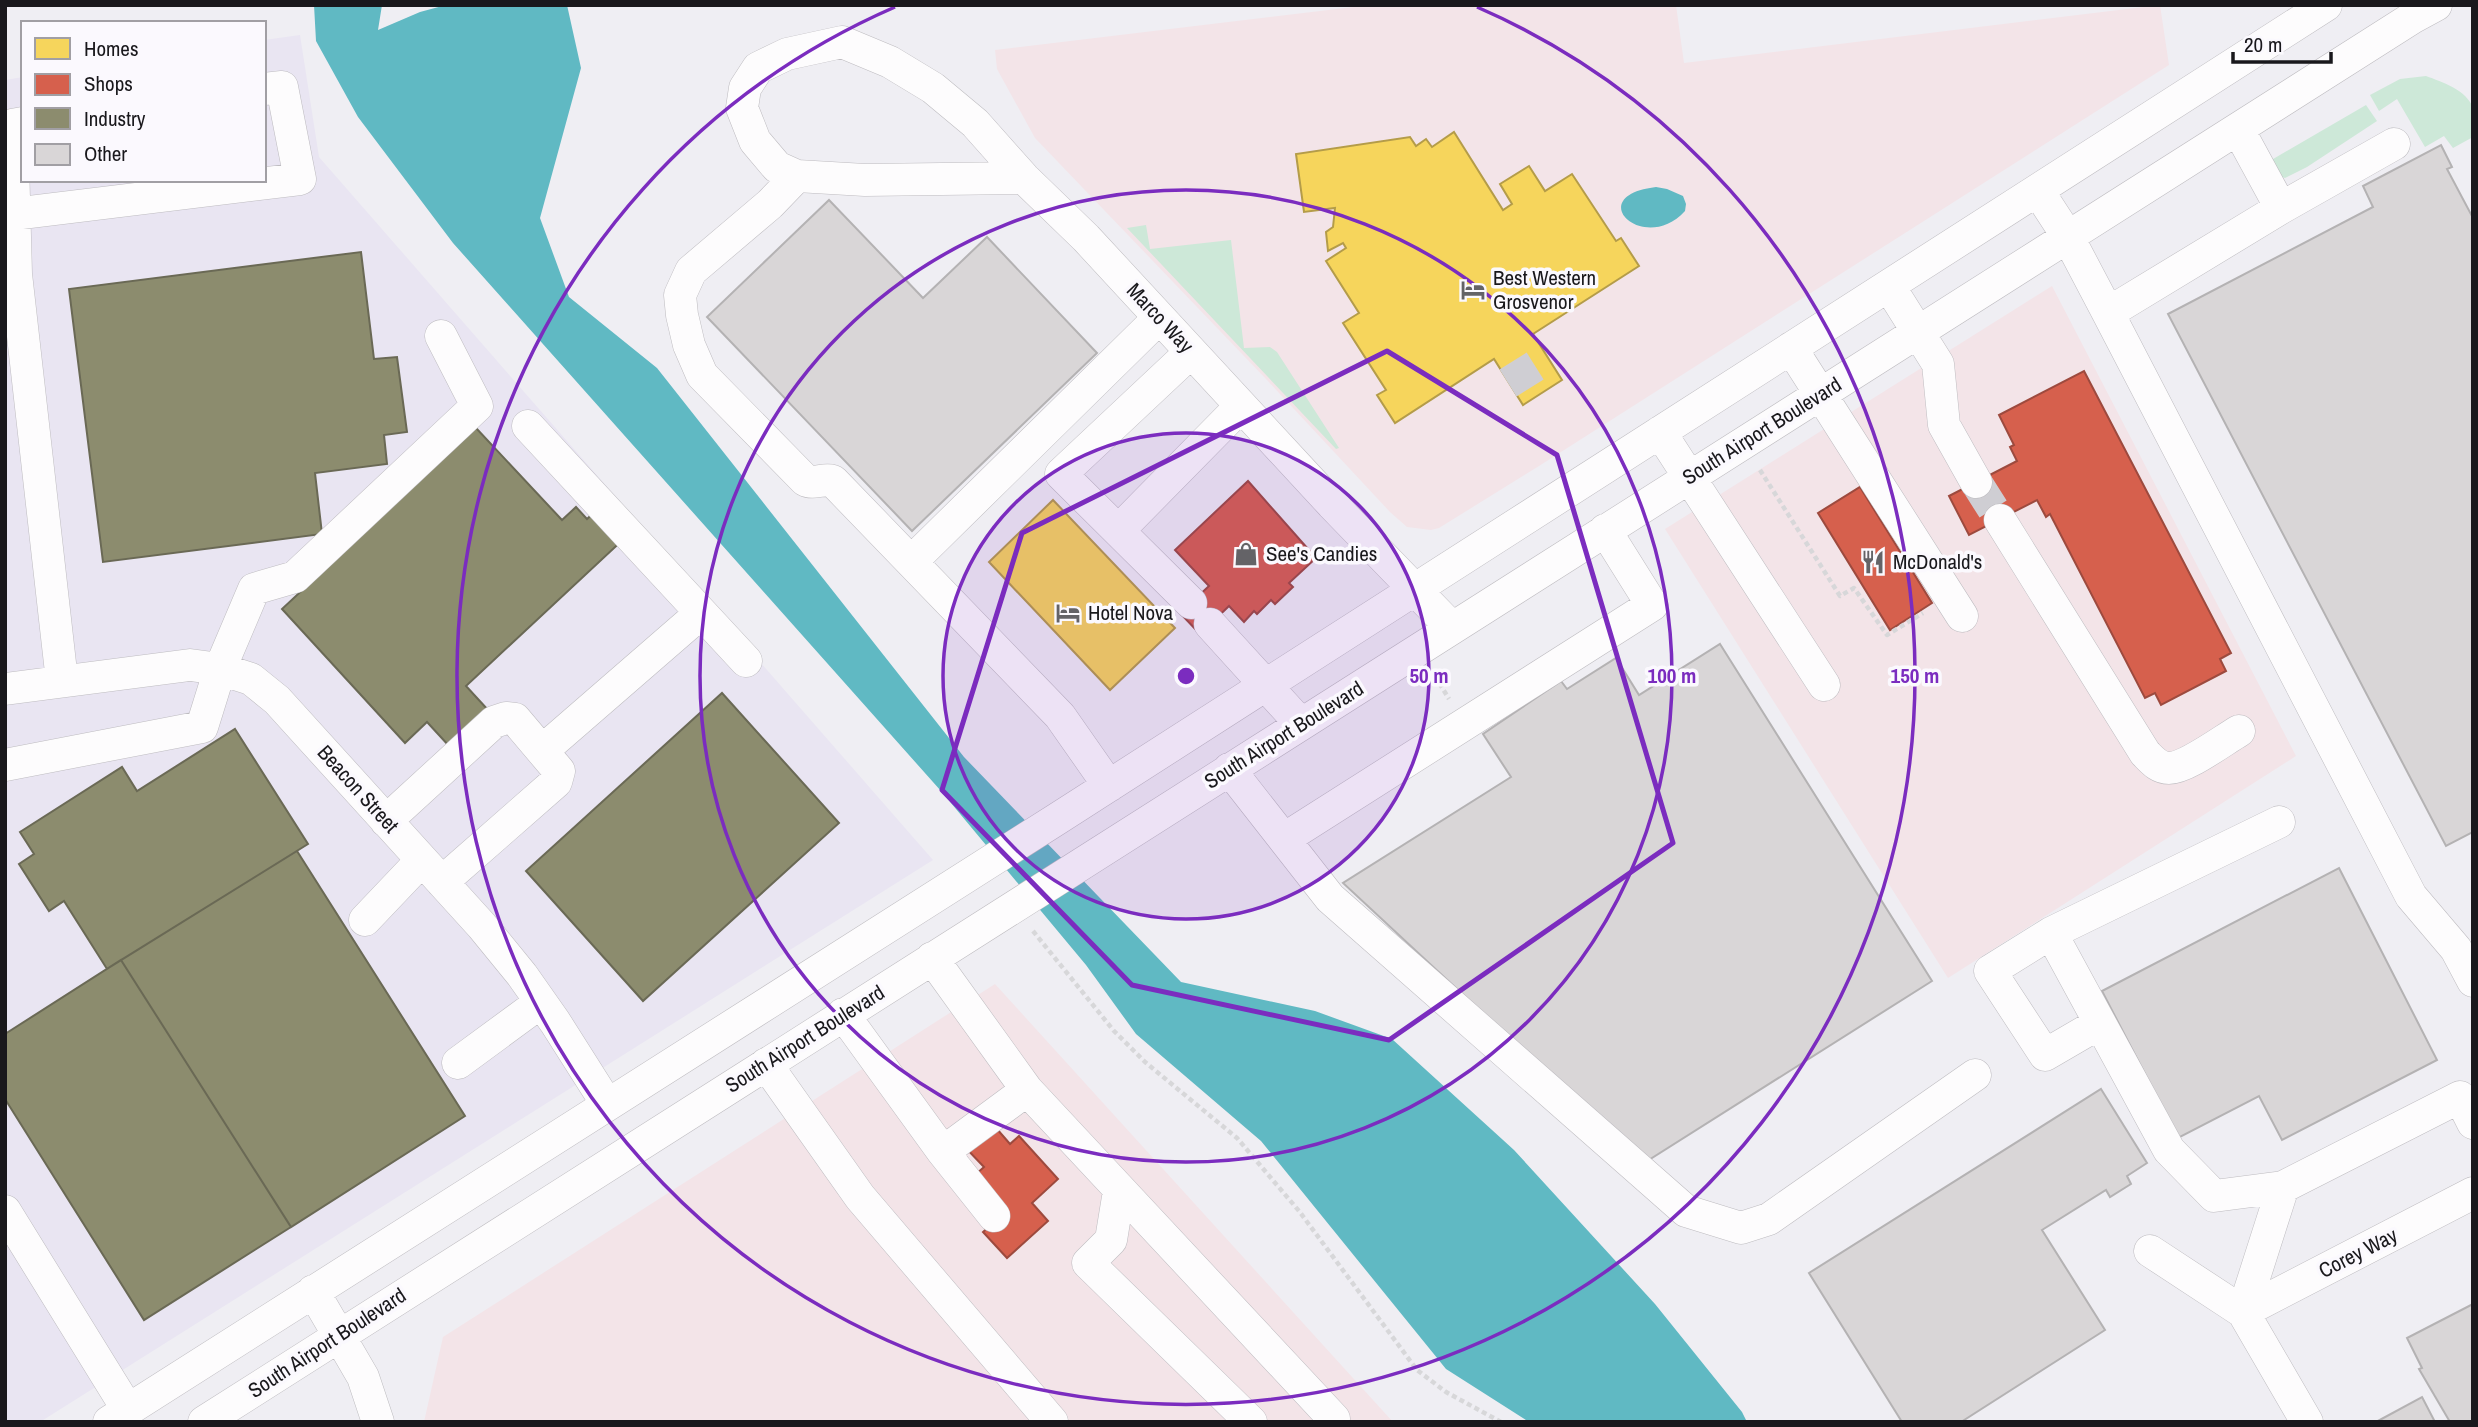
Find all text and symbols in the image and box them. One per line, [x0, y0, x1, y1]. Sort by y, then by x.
legend [21, 21, 266, 182]
scale bar [2233, 21, 2331, 65]
text: 20 m [2244, 30, 2282, 59]
text: Homes [84, 34, 139, 63]
text: Shops [84, 69, 133, 98]
text: Industry [84, 104, 146, 133]
text: Other [84, 139, 127, 168]
place label: Best Western Grosvenor [1493, 263, 1596, 316]
street label: Marco Way [1120, 276, 1201, 359]
hotel icon: Best Western Grosvenor [1459, 276, 1487, 304]
street label: South Airport Boulevard [1677, 370, 1847, 491]
place label: See's Candies [1266, 539, 1377, 568]
shop icon: See's Candies [1232, 540, 1260, 568]
place label: McDonald's [1893, 547, 1982, 576]
restaurant icon: McDonald's [1859, 548, 1887, 576]
place label: Hotel Nova [1088, 598, 1174, 627]
hotel icon: Hotel Nova [1054, 599, 1082, 627]
text: 50 m [1409, 661, 1449, 690]
text: 100 m [1648, 661, 1696, 690]
text: 150 m [1891, 661, 1939, 690]
centre of rings [1174, 664, 1198, 688]
street label: South Airport Boulevard [1199, 674, 1369, 795]
street label: Beacon Street [311, 738, 406, 839]
street label: South Airport Boulevard [720, 978, 890, 1099]
street label: Corey Way [2314, 1220, 2402, 1285]
street label: South Airport Boulevard [242, 1281, 411, 1405]

